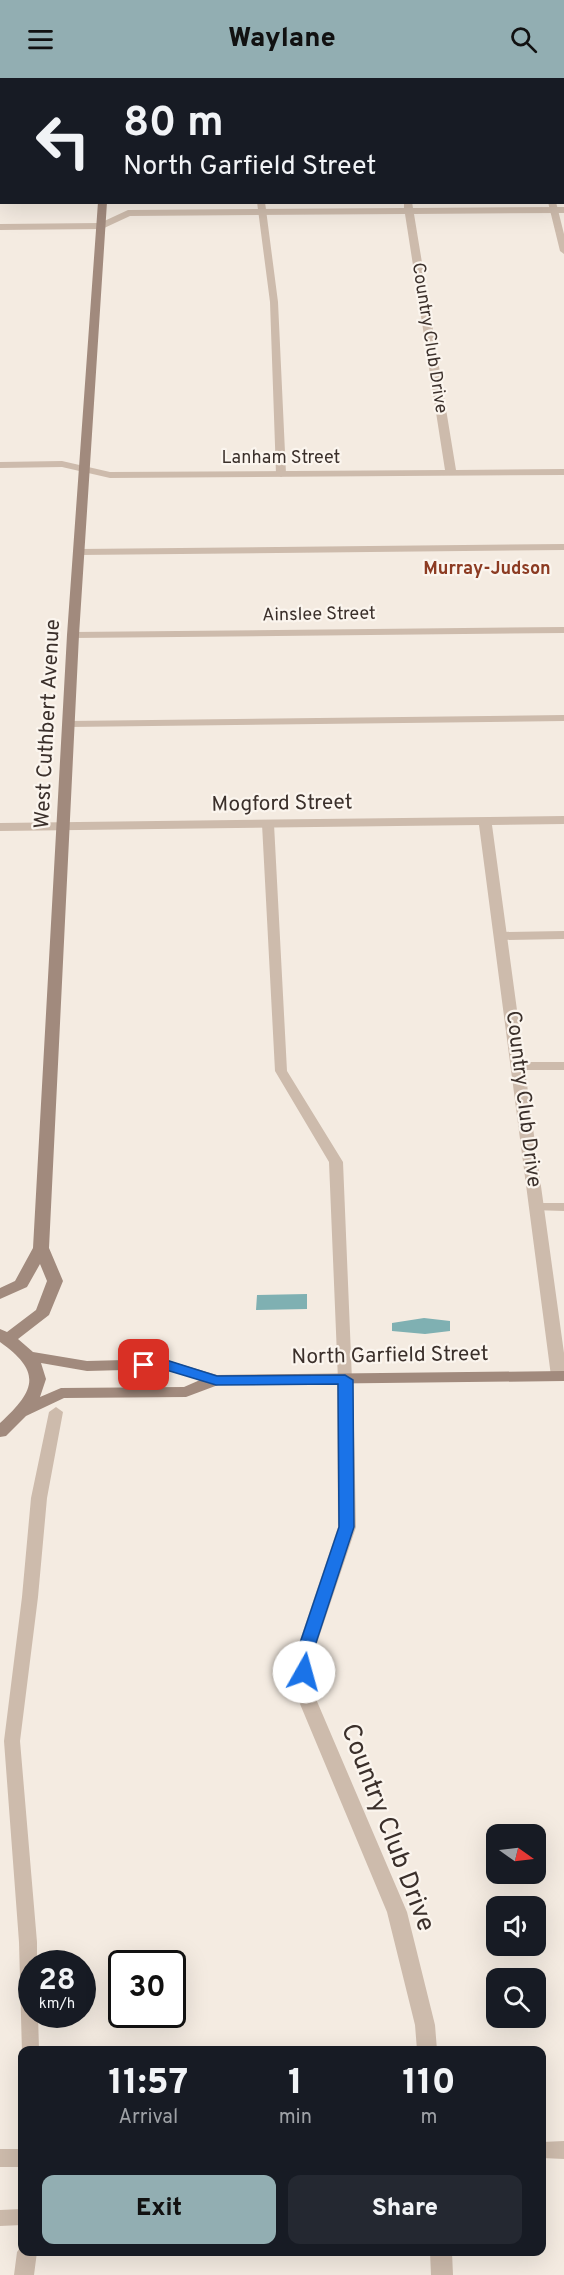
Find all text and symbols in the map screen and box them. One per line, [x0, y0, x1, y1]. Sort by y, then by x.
text: Waylane [228, 22, 336, 56]
icon: menu [24, 23, 57, 56]
icon: search [507, 23, 540, 56]
text: 80 m [123, 98, 224, 151]
icon: left [24, 102, 102, 180]
text: North Garfield Street [123, 150, 376, 184]
street label: Country Club Drive [406, 261, 452, 415]
street label: Lanham Street [222, 447, 340, 470]
district label: Murray-Judson [423, 558, 551, 581]
street label: Ainslee Street [262, 603, 376, 627]
street label: West Cuthbert Avenue [29, 618, 67, 830]
street label: Mogford Street [211, 789, 353, 819]
street label: Country Club Drive [499, 1009, 547, 1189]
pin [118, 1339, 169, 1390]
street label: North Garfield Street [291, 1341, 489, 1371]
icon: arrive [127, 1348, 160, 1381]
position arrow [272, 1640, 336, 1704]
street label: Country Club Drive [332, 1719, 442, 1937]
north arrow [486, 1824, 546, 1884]
map controls [486, 1824, 546, 2028]
button: sound [486, 1896, 546, 1956]
speed limit sign: 30 [108, 1950, 186, 2028]
text: 28 [38, 1963, 76, 2000]
button: search [486, 1968, 546, 2028]
text: km/h [39, 1995, 75, 2014]
text: 11:57 [108, 2061, 188, 2107]
text: 1 [288, 2061, 303, 2107]
text: 110 [402, 2061, 456, 2107]
text: Arrival [119, 2105, 178, 2131]
text: min [279, 2105, 312, 2131]
text: m [420, 2105, 437, 2131]
button: Exit [42, 2175, 276, 2244]
button: Share [288, 2175, 522, 2244]

